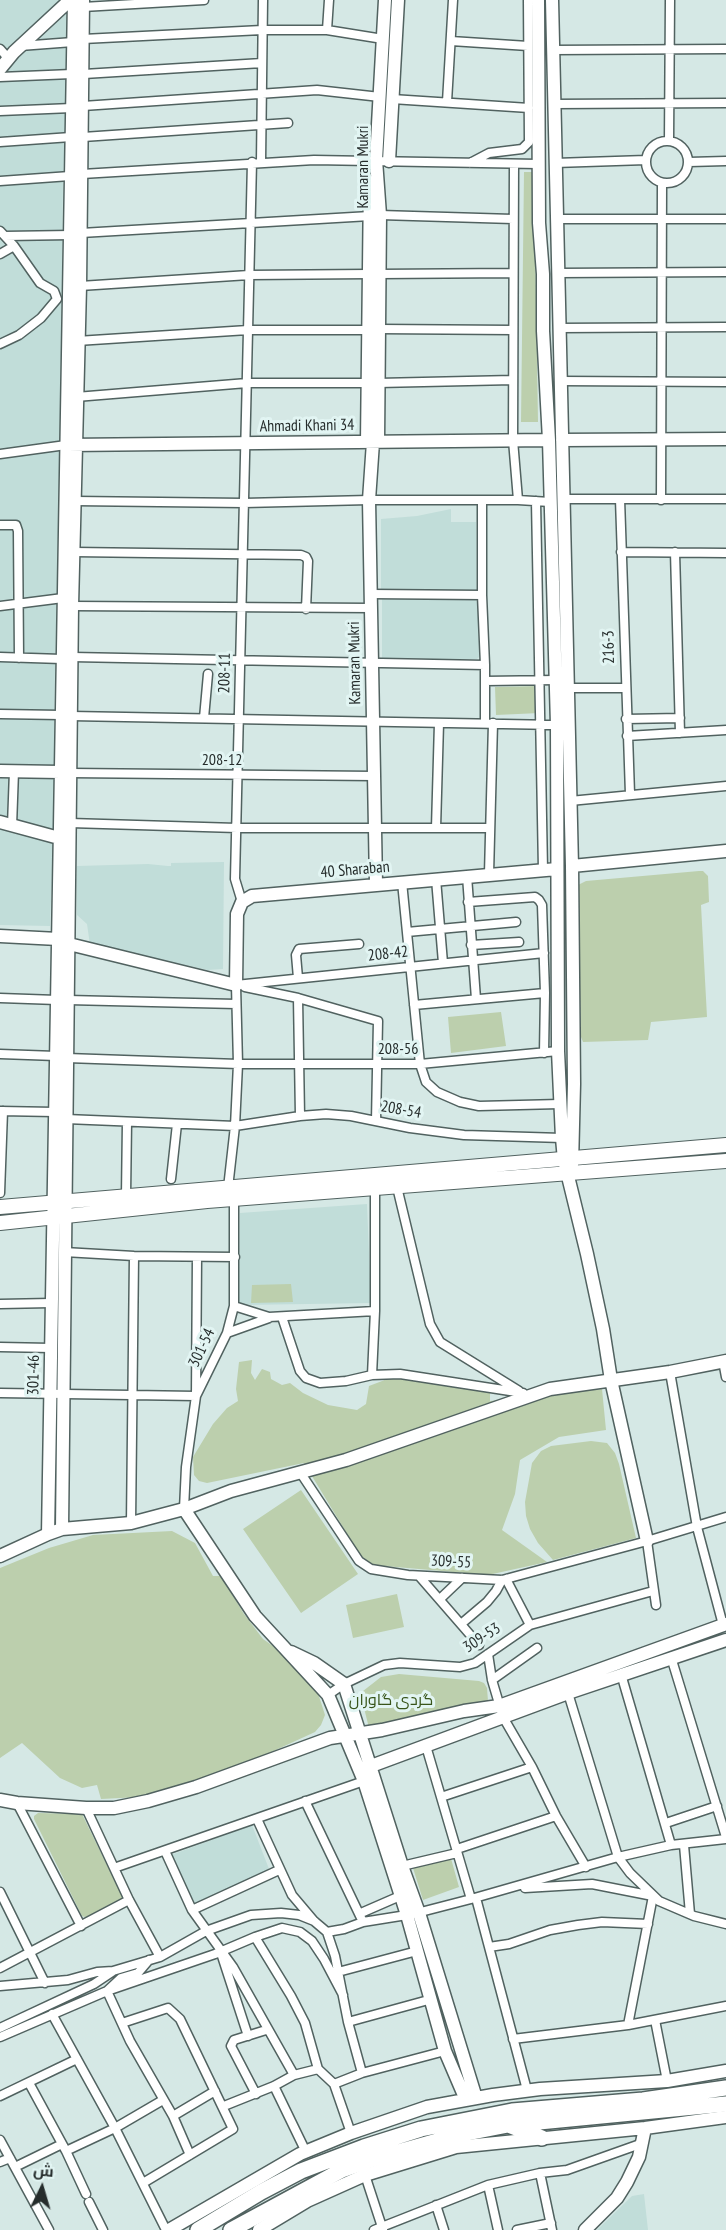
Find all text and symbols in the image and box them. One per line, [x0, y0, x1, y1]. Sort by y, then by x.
street label: Kamaran Mukri [353, 125, 373, 209]
street label: Ahmadi Khani 34 [259, 416, 355, 436]
street label: Kamaran Mukri [345, 621, 365, 705]
street label: 216-3 [599, 630, 619, 664]
street label: 208-11 [215, 653, 235, 693]
street label: 208-12 [202, 750, 242, 770]
street label: 40 Sharaban [320, 857, 390, 883]
street label: 208-42 [367, 942, 409, 966]
street label: 208-56 [378, 1039, 418, 1059]
street label: 208-54 [379, 1097, 423, 1123]
street label: 301-54 [185, 1326, 219, 1370]
street label: 301-46 [24, 1355, 44, 1395]
street label: 309-55 [430, 1551, 472, 1573]
street label: 309-53 [460, 1619, 504, 1657]
park label: گردی گاوران [349, 1690, 433, 1710]
north arrow [12, 2158, 72, 2218]
text: ش [32, 2159, 55, 2181]

